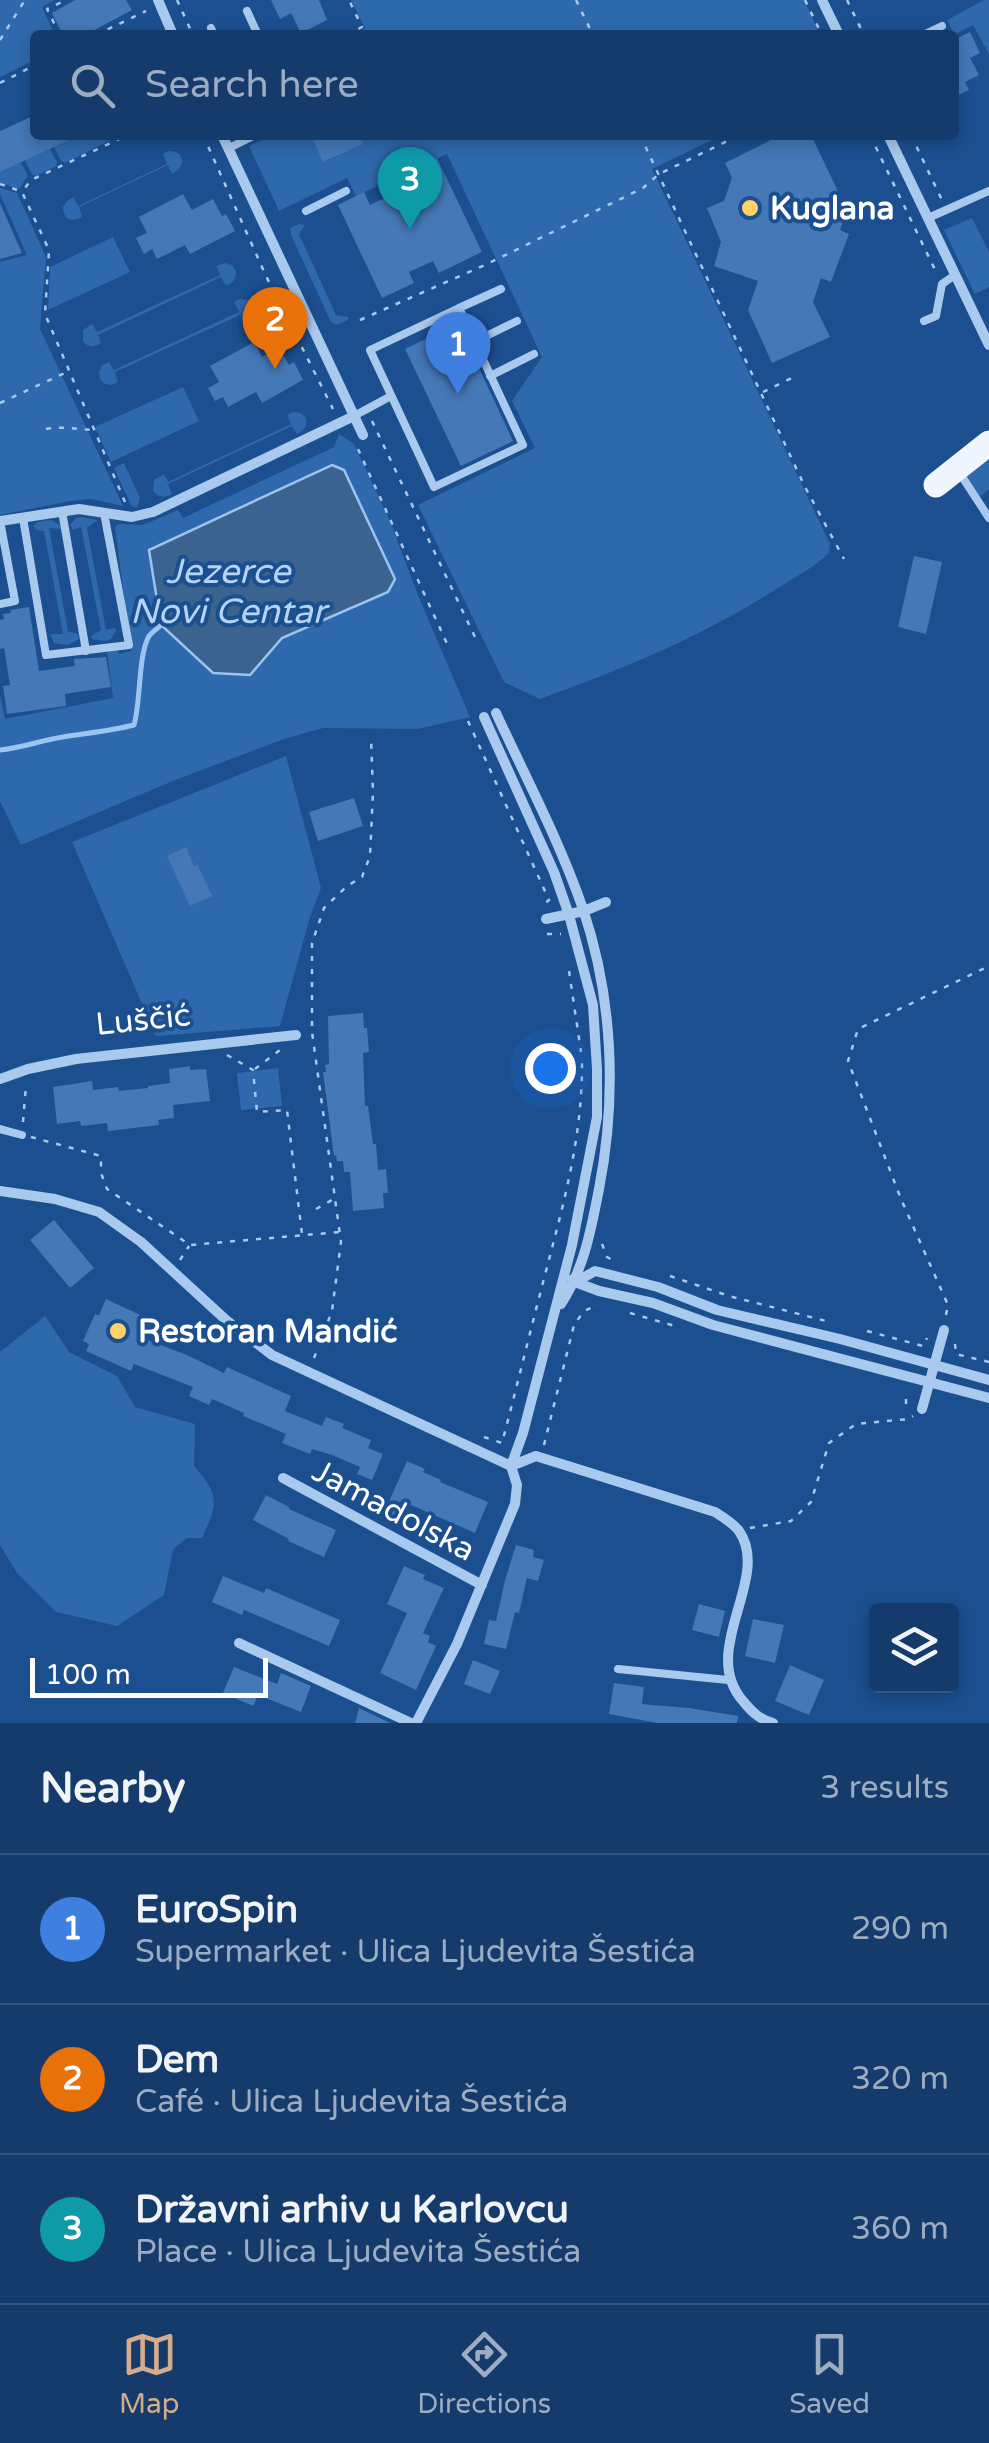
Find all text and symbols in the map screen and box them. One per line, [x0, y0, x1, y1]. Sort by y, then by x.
search box [30, 30, 959, 140]
icon: search [65, 58, 120, 113]
text: Search here [145, 62, 359, 108]
pin: 3 [378, 146, 442, 229]
place label: Kuglana [770, 190, 895, 228]
marker: Kuglana [739, 197, 761, 219]
pin: 2 [242, 286, 308, 369]
pin: 1 [426, 312, 490, 394]
water label: Jezerce Novi Centar [130, 551, 331, 633]
street label: Luščić [94, 996, 193, 1044]
your location [525, 1043, 576, 1094]
place label: Restoran Mandić [138, 1313, 397, 1351]
marker: Restoran Mandić [107, 1320, 129, 1342]
street label: Jamadolska [306, 1452, 481, 1570]
map controls [869, 1603, 959, 1693]
button: layers [869, 1603, 959, 1693]
scale bar [30, 1653, 268, 1698]
text: 100 m [45, 1658, 131, 1692]
text: Nearby [40, 1763, 185, 1814]
text: 3 results [820, 1769, 949, 1807]
text: EuroSpin [135, 1887, 298, 1933]
text: 1 [62, 1910, 83, 1948]
text: 290 m [851, 1910, 949, 1948]
text: Supermarket · Ulica Ljudevita Šestića [135, 1933, 696, 1971]
text: Dem [135, 2037, 219, 2083]
text: 2 [62, 2060, 83, 2098]
text: 320 m [851, 2060, 949, 2098]
text: Café · Ulica Ljudevita Šestića [135, 2083, 568, 2121]
text: Državni arhiv u Karlovcu [135, 2187, 569, 2233]
text: 3 [62, 2210, 83, 2248]
text: 360 m [851, 2210, 949, 2248]
text: Place · Ulica Ljudevita Šestića [135, 2233, 581, 2271]
tab: Map [119, 2327, 179, 2421]
tab: Directions [417, 2327, 551, 2421]
tab: Saved [789, 2327, 870, 2421]

